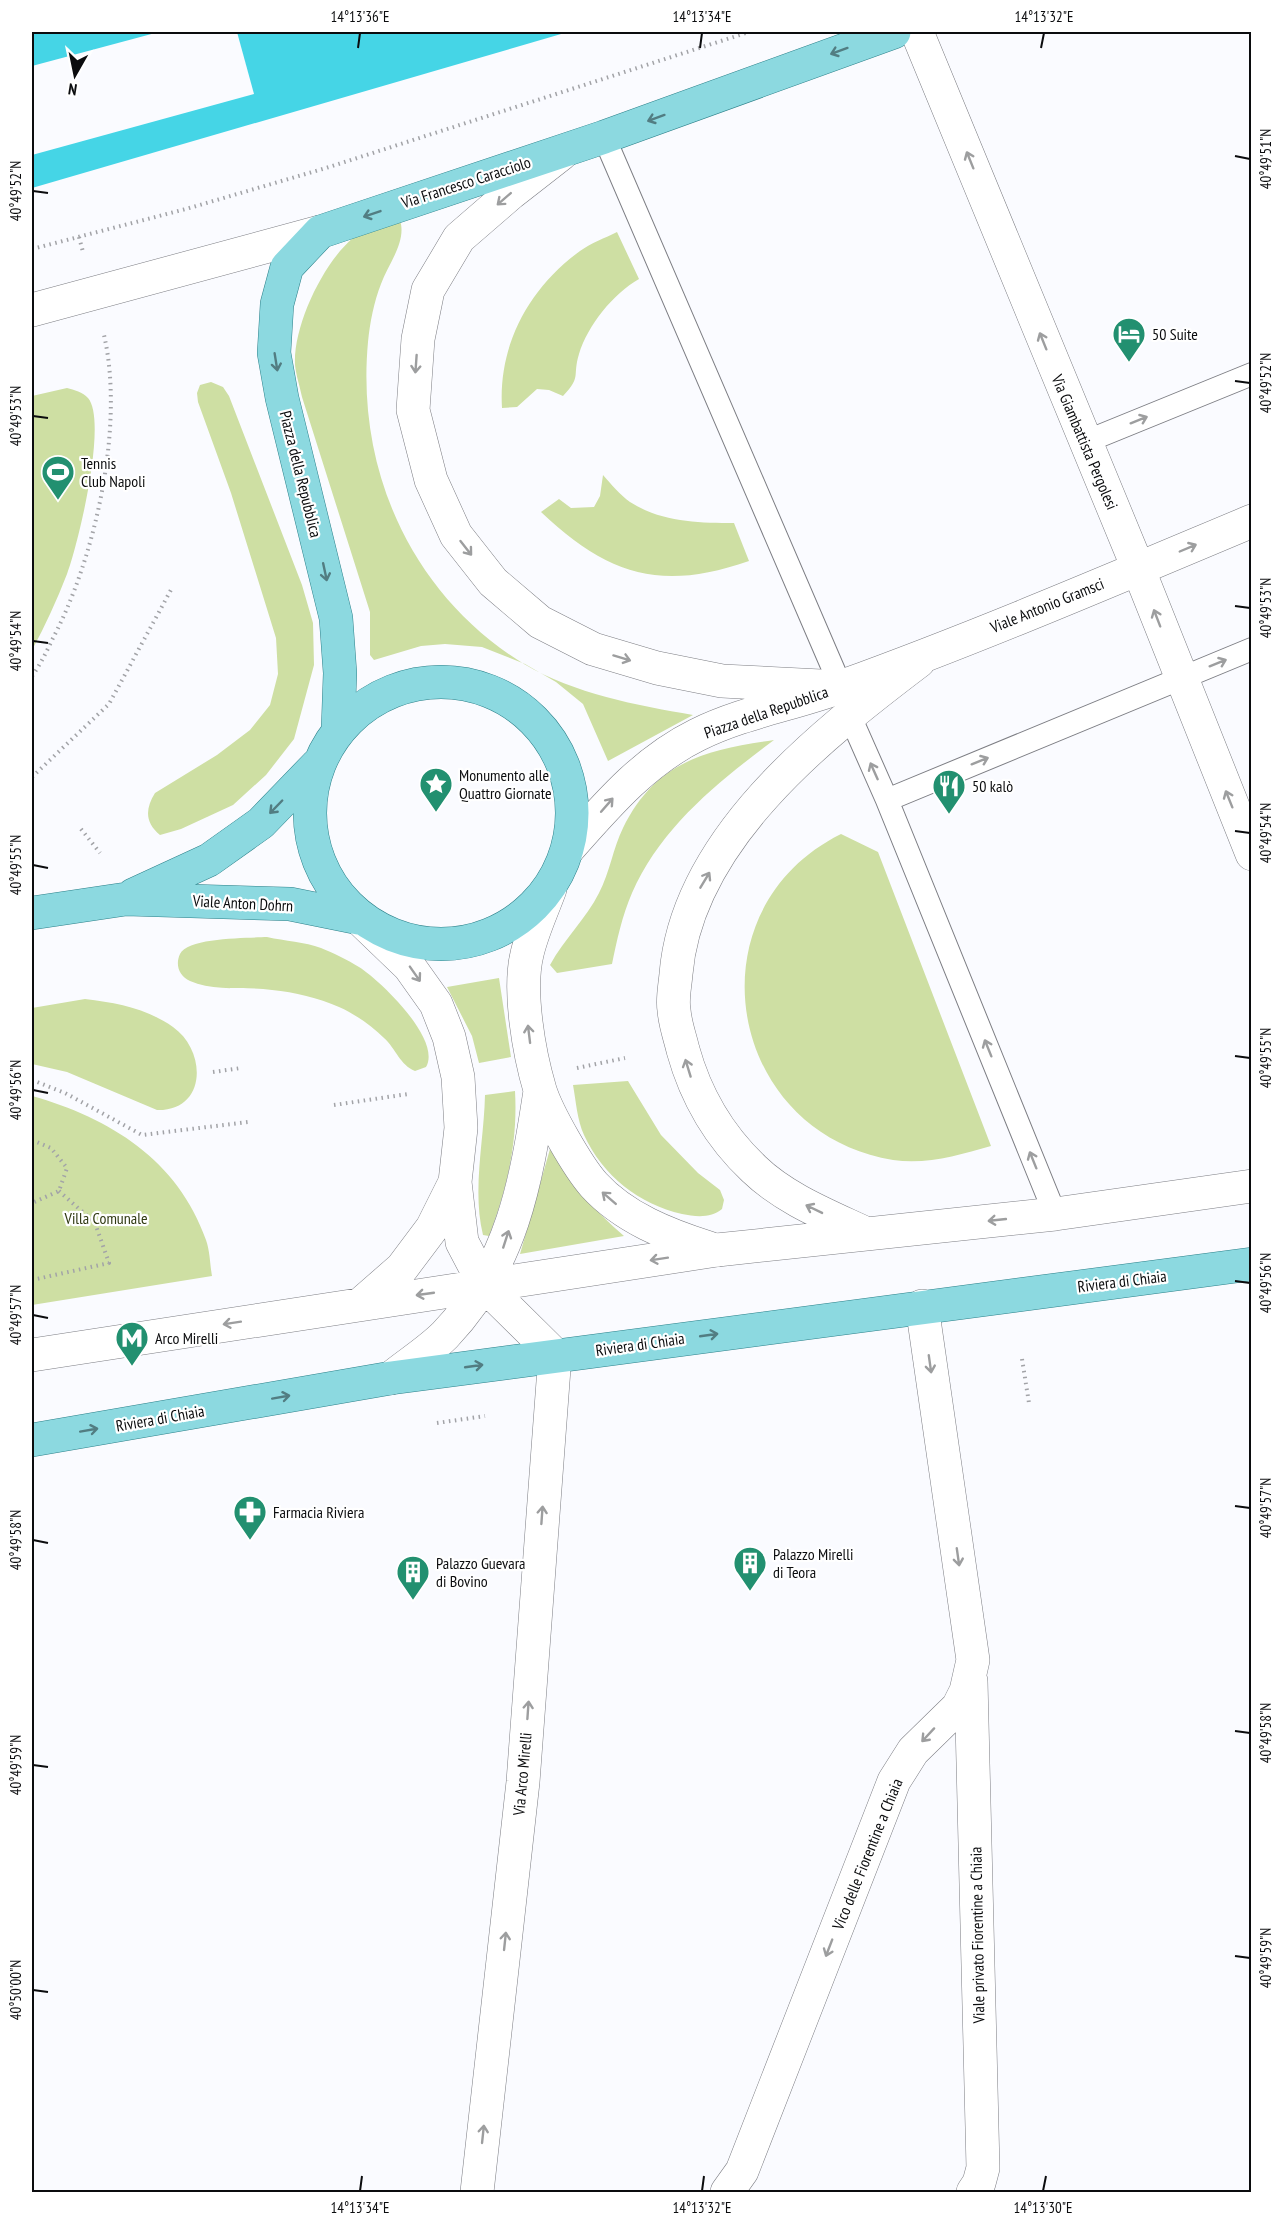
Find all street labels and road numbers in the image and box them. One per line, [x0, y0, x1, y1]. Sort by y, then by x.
street label: Via Francesco Caracciolo [398, 152, 533, 213]
street label: Via Giambattista Pergolesi [1047, 371, 1123, 513]
street label: Piazza della Repubblica [276, 409, 326, 539]
street label: Viale Antonio Gramsci [986, 573, 1107, 637]
street label: Piazza della Repubblica [701, 681, 831, 743]
street label: Viale Anton Dohrn [191, 890, 294, 916]
street label: Riviera di Chiaia [1076, 1266, 1168, 1296]
street label: Riviera di Chiaia [594, 1328, 686, 1360]
street label: Riviera di Chiaia [114, 1400, 206, 1436]
street label: Via Arco Mirelli [508, 1732, 536, 1817]
street label: Vico delle Fiorentine a Chiaia [827, 1775, 907, 1934]
street label: Viale privato Fiorentine a Chiaia [965, 1846, 989, 2025]

